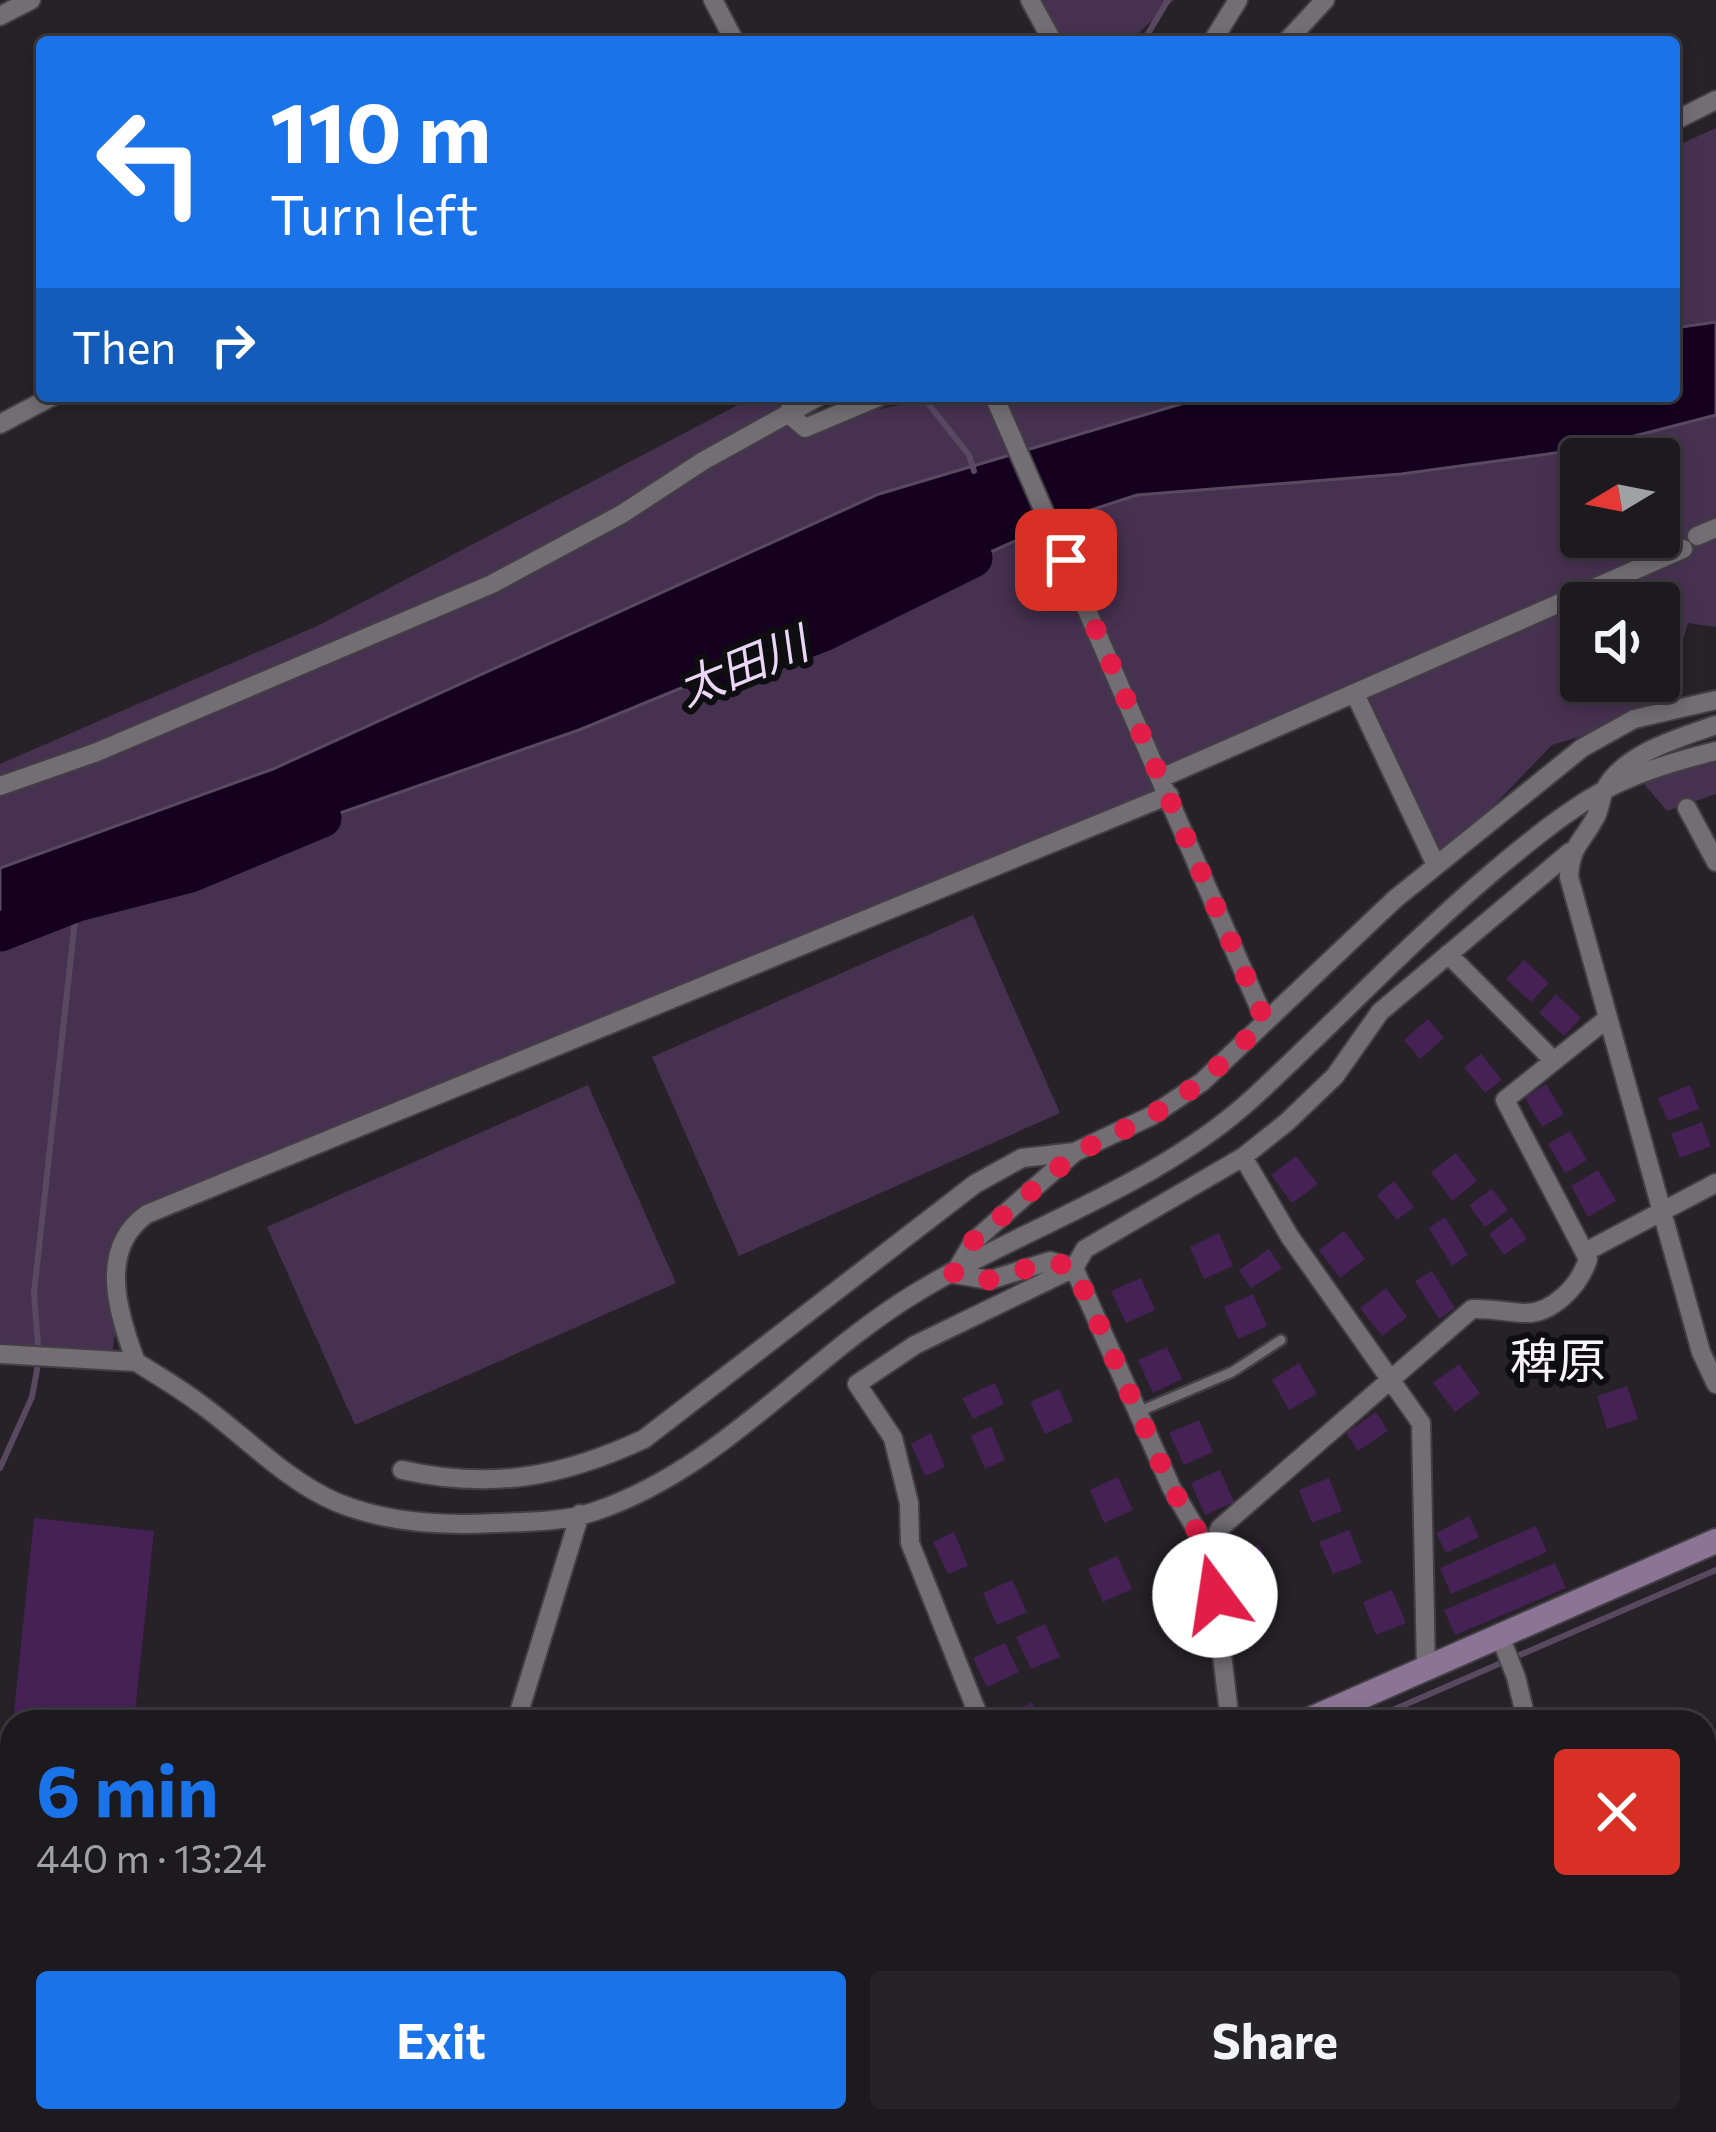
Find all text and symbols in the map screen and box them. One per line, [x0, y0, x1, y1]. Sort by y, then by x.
text: 110 m [270, 78, 491, 180]
icon: left [72, 84, 228, 240]
text: Turn left [270, 180, 478, 246]
icon: right [200, 312, 266, 378]
text: Then [72, 318, 176, 373]
north arrow [1560, 438, 1680, 558]
map controls [1560, 438, 1680, 702]
pin [1015, 509, 1117, 611]
icon: arrive [1033, 527, 1099, 593]
button: sound [1560, 582, 1680, 702]
water label: 太田川 [669, 612, 819, 715]
district label: 稗原 [1510, 1329, 1606, 1388]
position arrow [1152, 1532, 1278, 1658]
text: 6 min [36, 1744, 219, 1832]
button: close [1554, 1749, 1680, 1875]
text: 440 m · 13:24 [36, 1833, 266, 1881]
button: Exit [36, 1971, 846, 2109]
button: Share [870, 1971, 1680, 2109]

